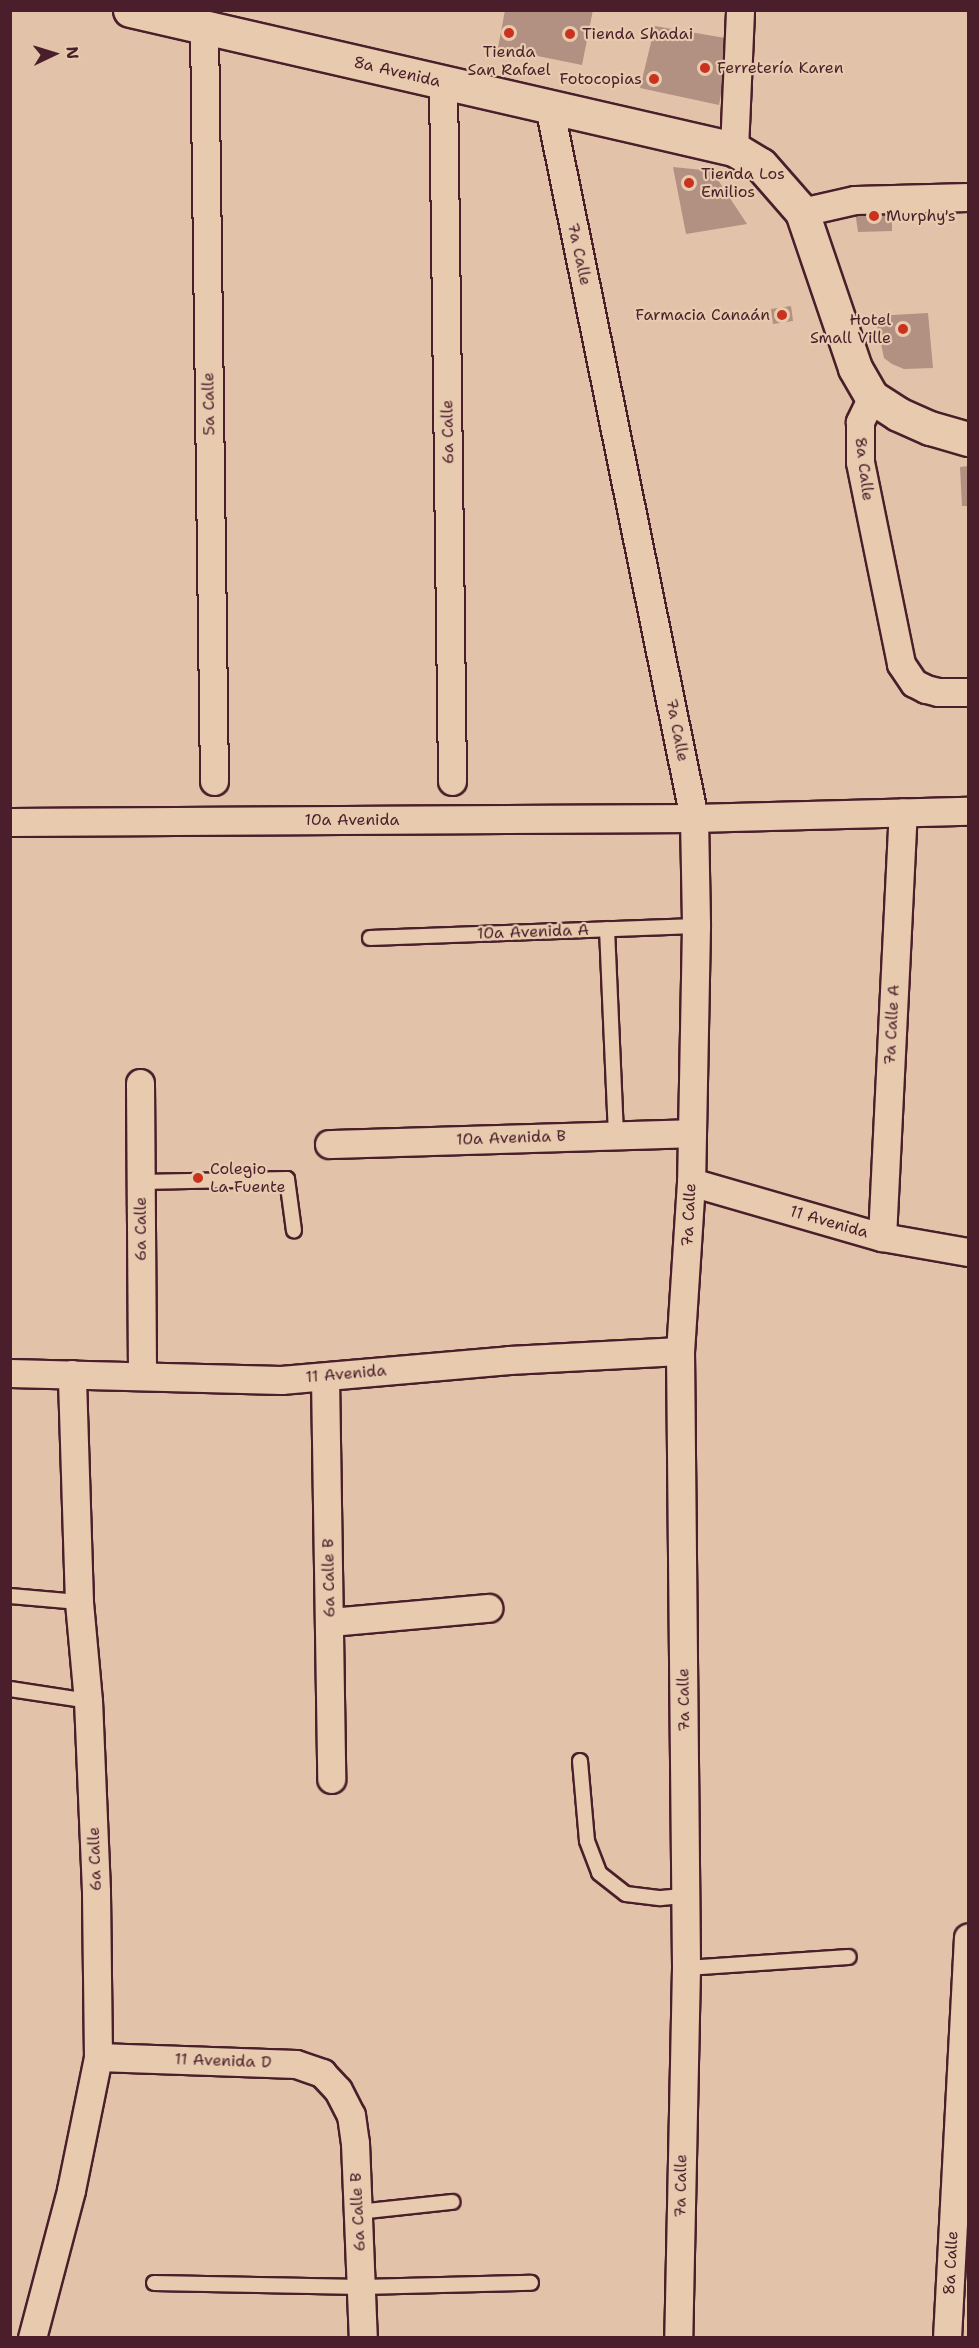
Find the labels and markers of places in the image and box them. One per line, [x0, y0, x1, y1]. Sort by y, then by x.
place label: Tienda Shadai [582, 24, 693, 44]
marker: Tienda San Rafael [502, 26, 516, 40]
marker: Tienda Shadai [563, 27, 577, 41]
place label: Tienda San Rafael [467, 42, 551, 80]
place label: Ferretería Karen [717, 58, 844, 78]
marker: Ferretería Karen [698, 61, 712, 75]
place label: Fotocopias [560, 69, 642, 89]
marker: Fotocopias [647, 72, 661, 86]
place label: Tienda Los Emilios [701, 164, 785, 202]
marker: Tienda Los Emilios [682, 176, 696, 190]
place label: Murphy's [886, 206, 956, 226]
marker: Murphy's [867, 209, 881, 223]
place label: Farmacia Canaán [635, 305, 770, 325]
marker: Farmacia Canaán [775, 308, 789, 322]
place label: Hotel Small Ville [810, 310, 891, 348]
marker: Hotel Small Ville [896, 322, 910, 336]
place label: Colegio La Fuente [210, 1159, 286, 1197]
marker: Colegio La Fuente [191, 1171, 205, 1185]

